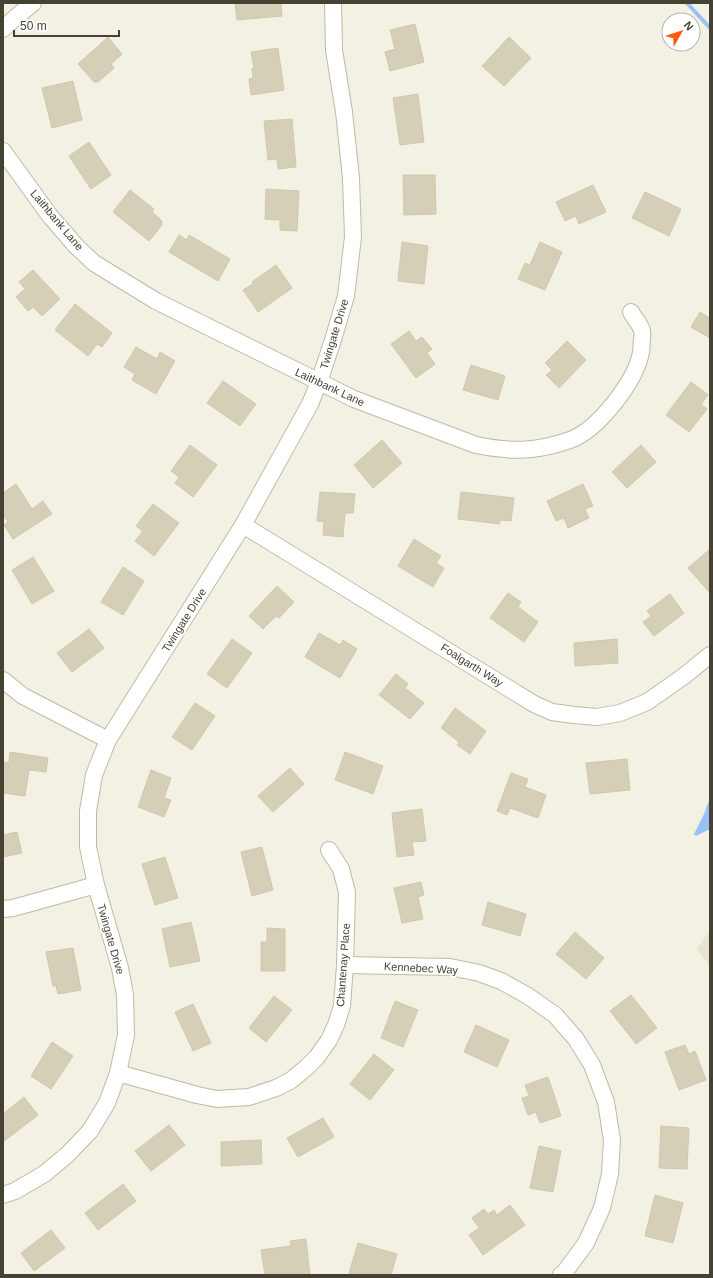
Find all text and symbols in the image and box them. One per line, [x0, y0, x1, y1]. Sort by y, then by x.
scale bar [14, 12, 119, 38]
north arrow [661, 12, 701, 52]
text: 50 m [20, 19, 47, 33]
text: N [682, 19, 696, 33]
street label: Laithbank Lane [28, 187, 86, 253]
street label: Twingate Drive [318, 297, 350, 371]
street label: Laithbank Lane [293, 366, 367, 408]
street label: Twingate Drive [160, 586, 208, 654]
street label: Foalgarth Way [439, 641, 506, 689]
street label: Twingate Drive [95, 902, 127, 976]
street label: Chantenay Place [334, 923, 352, 1007]
street label: Kennebec Way [384, 960, 459, 976]

